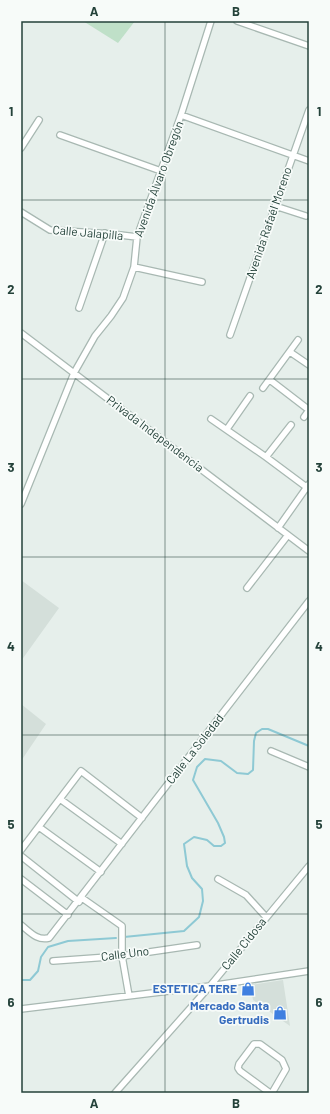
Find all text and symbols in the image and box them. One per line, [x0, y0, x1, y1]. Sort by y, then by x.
text: A [90, 3, 99, 19]
text: B [232, 3, 240, 19]
text: 1 [9, 103, 13, 119]
text: 1 [317, 103, 321, 119]
street label: Avenida Álvaro Obregón [131, 119, 186, 239]
street label: Avenida Rafaél Moreno [242, 165, 294, 280]
street label: Calle Jalapilla [52, 222, 124, 242]
text: 2 [7, 281, 15, 297]
text: 2 [315, 281, 323, 297]
street label: Privada Independencia [104, 392, 207, 474]
text: 3 [7, 459, 15, 475]
text: 3 [315, 459, 323, 475]
text: 4 [7, 638, 15, 654]
text: 4 [315, 638, 323, 654]
street label: Calle La Soledad [163, 711, 226, 786]
text: 5 [7, 816, 15, 832]
text: 5 [315, 816, 323, 832]
street label: Calle Cidosa [218, 914, 268, 972]
street label: Calle Uno [100, 943, 150, 963]
place label: ESTETICA TERE [153, 981, 237, 995]
shop icon: ESTETICA TERE [240, 981, 256, 997]
text: 6 [8, 994, 15, 1010]
text: 6 [316, 994, 323, 1010]
place label: Mercado Santa Gertrudis [190, 998, 269, 1026]
shop icon: Mercado Santa Gertrudis [272, 1005, 288, 1021]
text: A [90, 1095, 99, 1111]
text: B [232, 1095, 240, 1111]

